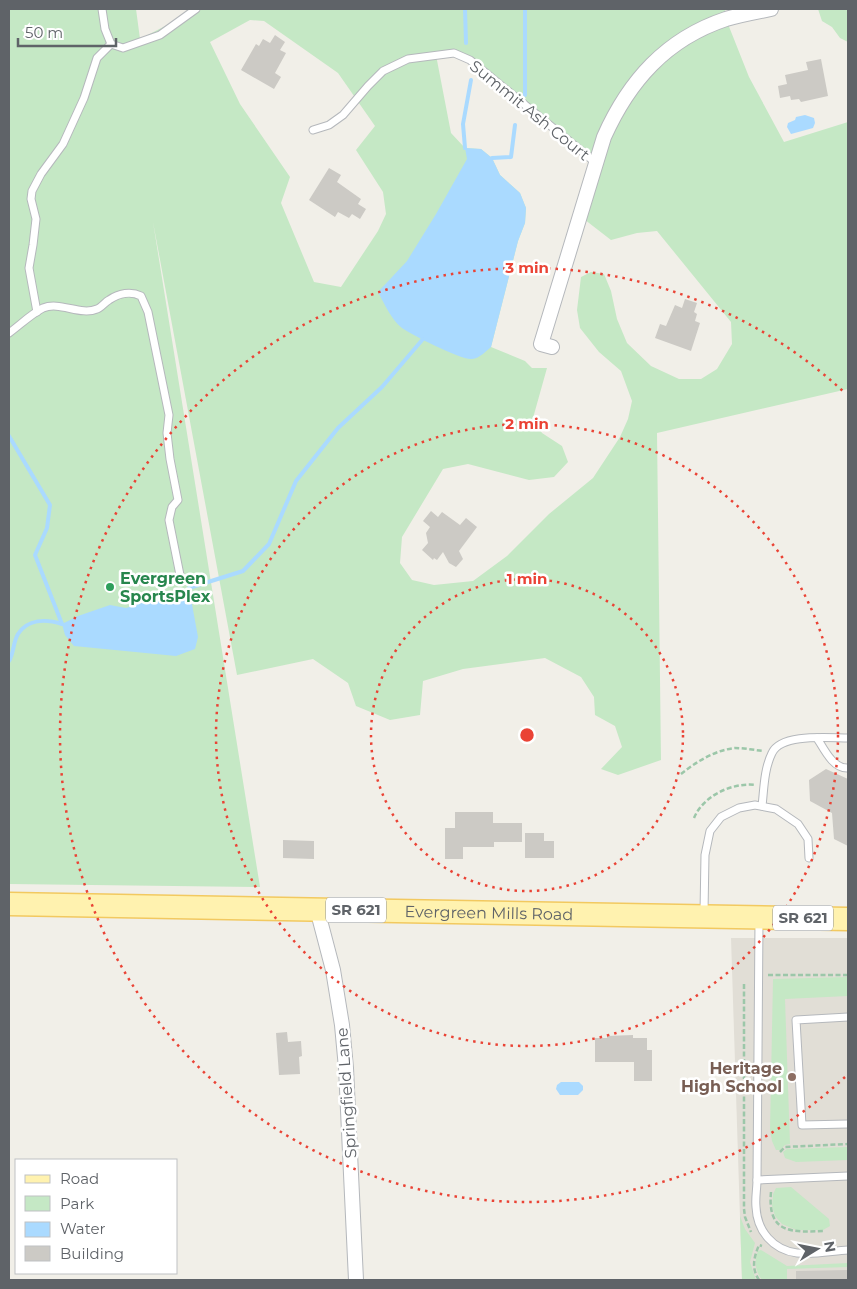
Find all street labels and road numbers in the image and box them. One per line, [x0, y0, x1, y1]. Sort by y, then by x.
street label: Summit Ash Court [466, 56, 594, 165]
road number: SR 621 [326, 898, 386, 922]
street label: Evergreen Mills Road [404, 902, 573, 924]
road number: SR 621 [773, 906, 833, 930]
street label: Springfield Lane [332, 1027, 361, 1159]

